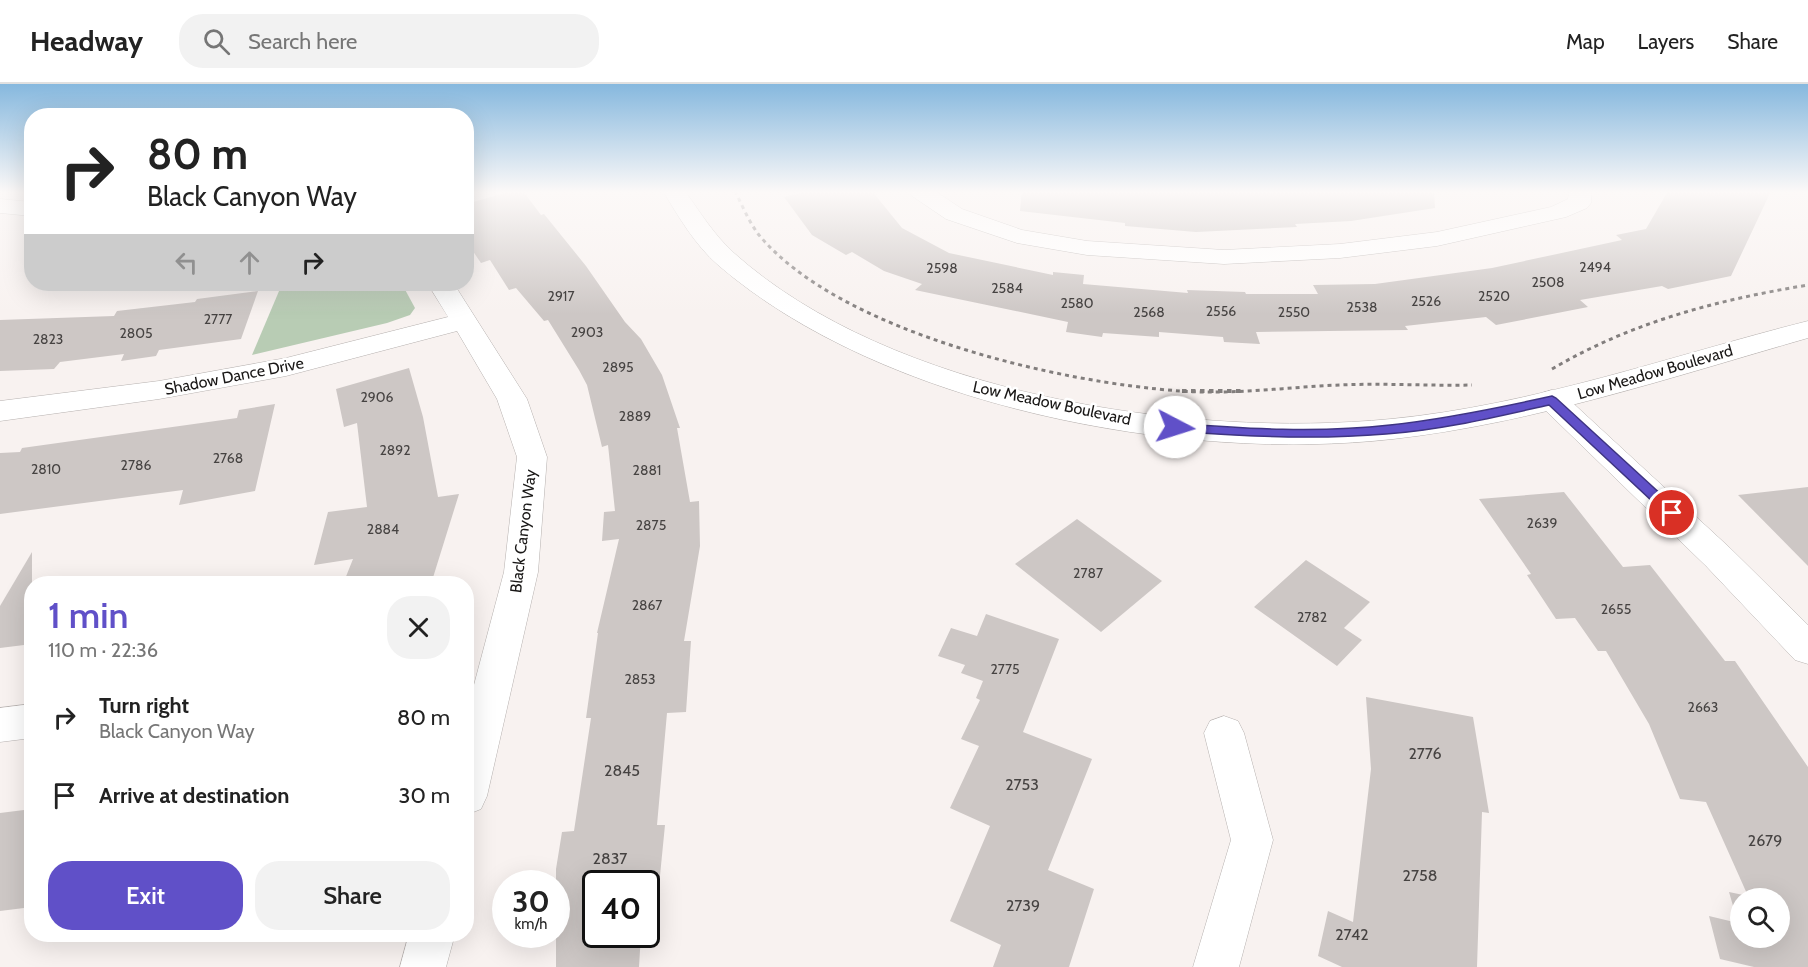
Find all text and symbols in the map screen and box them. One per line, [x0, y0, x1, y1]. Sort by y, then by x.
search box [179, 14, 599, 68]
text: Headway [30, 24, 143, 58]
icon: search [200, 25, 233, 58]
text: Search here [248, 28, 357, 55]
text: Map [1566, 29, 1605, 54]
text: Layers [1638, 29, 1694, 54]
text: Share [1727, 29, 1778, 54]
text: 80 m [147, 128, 248, 180]
icon: right [48, 132, 126, 210]
text: Black Canyon Way [147, 180, 357, 213]
icon: left [170, 246, 203, 279]
icon: ahead [233, 246, 266, 279]
icon: right [296, 246, 329, 279]
house number: 2494 [1579, 258, 1611, 276]
house number: 2598 [926, 259, 958, 277]
house number: 2508 [1531, 273, 1565, 291]
house number: 2584 [991, 279, 1023, 297]
house number: 2917 [548, 287, 574, 305]
house number: 2520 [1478, 287, 1510, 305]
house number: 2526 [1411, 292, 1441, 310]
house number: 2580 [1060, 294, 1094, 312]
house number: 2538 [1347, 298, 1377, 316]
house number: 2556 [1206, 302, 1236, 320]
house number: 2568 [1133, 303, 1165, 321]
house number: 2550 [1278, 303, 1310, 321]
house number: 2777 [204, 310, 232, 328]
house number: 2903 [571, 323, 603, 341]
house number: 2805 [119, 324, 153, 342]
house number: 2823 [33, 330, 63, 348]
street label: Low Meadow Boulevard [1575, 341, 1735, 403]
street label: Shadow Dance Drive [163, 353, 305, 399]
house number: 2895 [602, 358, 634, 376]
street label: Low Meadow Boulevard [971, 377, 1133, 429]
house number: 2906 [360, 388, 394, 406]
position arrow [1143, 395, 1207, 459]
house number: 2889 [619, 407, 651, 425]
house number: 2892 [379, 441, 411, 459]
house number: 2768 [213, 449, 243, 467]
house number: 2786 [121, 456, 151, 474]
house number: 2810 [31, 460, 61, 478]
house number: 2881 [633, 461, 661, 479]
street label: Black Canyon Way [506, 468, 540, 594]
pin [1646, 487, 1697, 538]
icon: arrive [1655, 496, 1688, 529]
house number: 2639 [1527, 514, 1557, 532]
house number: 2875 [636, 516, 666, 534]
house number: 2884 [367, 520, 399, 538]
house number: 2787 [1073, 564, 1103, 582]
text: 1 min [48, 593, 128, 637]
button: close [387, 596, 450, 659]
house number: 2867 [632, 596, 662, 614]
house number: 2655 [1601, 600, 1631, 618]
house number: 2782 [1297, 608, 1327, 626]
text: 110 m · 22:36 [48, 638, 158, 662]
house number: 2775 [991, 660, 1020, 678]
house number: 2853 [625, 670, 655, 688]
text: Turn right [99, 692, 189, 719]
house number: 2663 [1688, 698, 1718, 716]
icon: right [48, 701, 81, 734]
text: 80 m [397, 704, 450, 731]
text: Black Canyon Way [99, 719, 255, 743]
house number: 2776 [1408, 744, 1442, 763]
house number: 2845 [604, 761, 640, 780]
house number: 2753 [1005, 775, 1039, 794]
icon: arrive [48, 779, 81, 812]
text: Arrive at destination [99, 782, 289, 809]
text: 30 m [398, 782, 450, 809]
house number: 2679 [1748, 831, 1782, 850]
house number: 2837 [593, 849, 627, 868]
button: Exit [48, 861, 243, 930]
button: Share [255, 861, 450, 930]
house number: 2758 [1403, 866, 1437, 885]
speed limit sign: 40 [582, 870, 660, 948]
text: 30 [512, 883, 550, 920]
map controls [1730, 888, 1790, 948]
button: search [1730, 888, 1790, 948]
house number: 2739 [1006, 896, 1040, 915]
text: km/h [515, 915, 547, 933]
house number: 2742 [1335, 925, 1369, 944]

